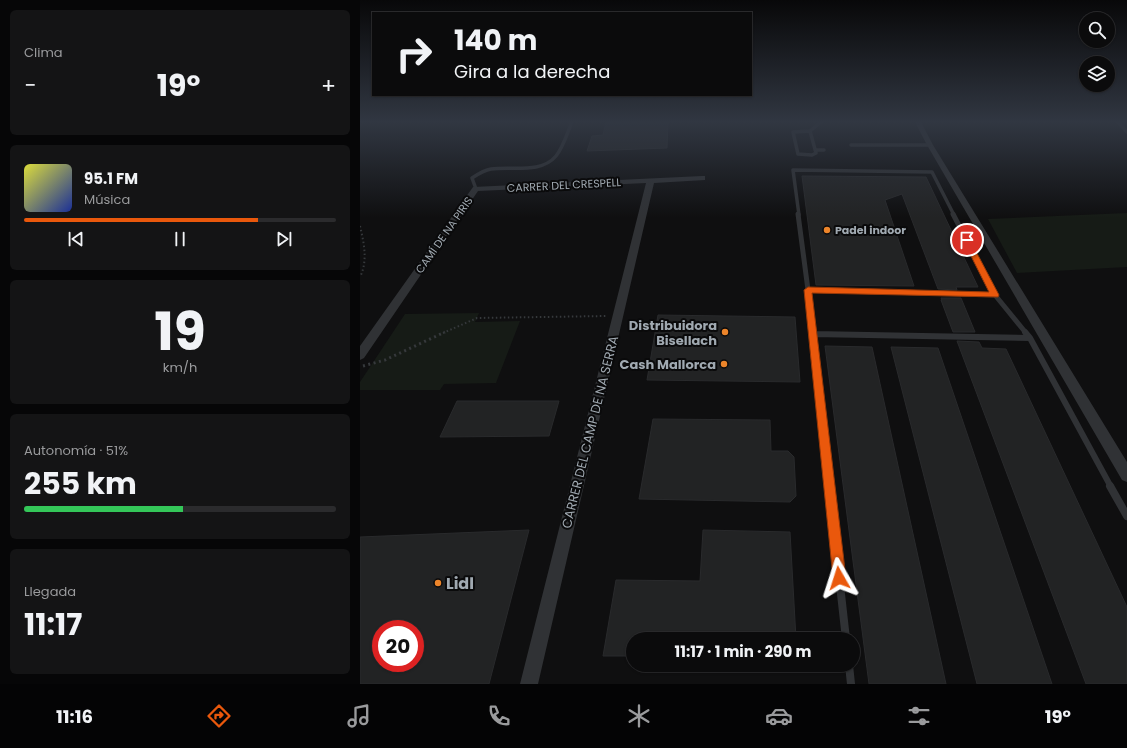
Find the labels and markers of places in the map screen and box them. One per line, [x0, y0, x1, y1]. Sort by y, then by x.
place label: Padel indoor [835, 222, 906, 238]
pin [950, 223, 984, 257]
marker: Padel indoor [822, 225, 832, 235]
place label: Distribuidora Bisellach [629, 316, 717, 350]
marker: Distribuidora Bisellach [720, 327, 730, 337]
place label: Cash Mallorca [620, 355, 716, 374]
marker: Cash Mallorca [719, 359, 729, 369]
place label: Lidl [446, 572, 474, 595]
marker: Lidl [433, 578, 443, 588]

